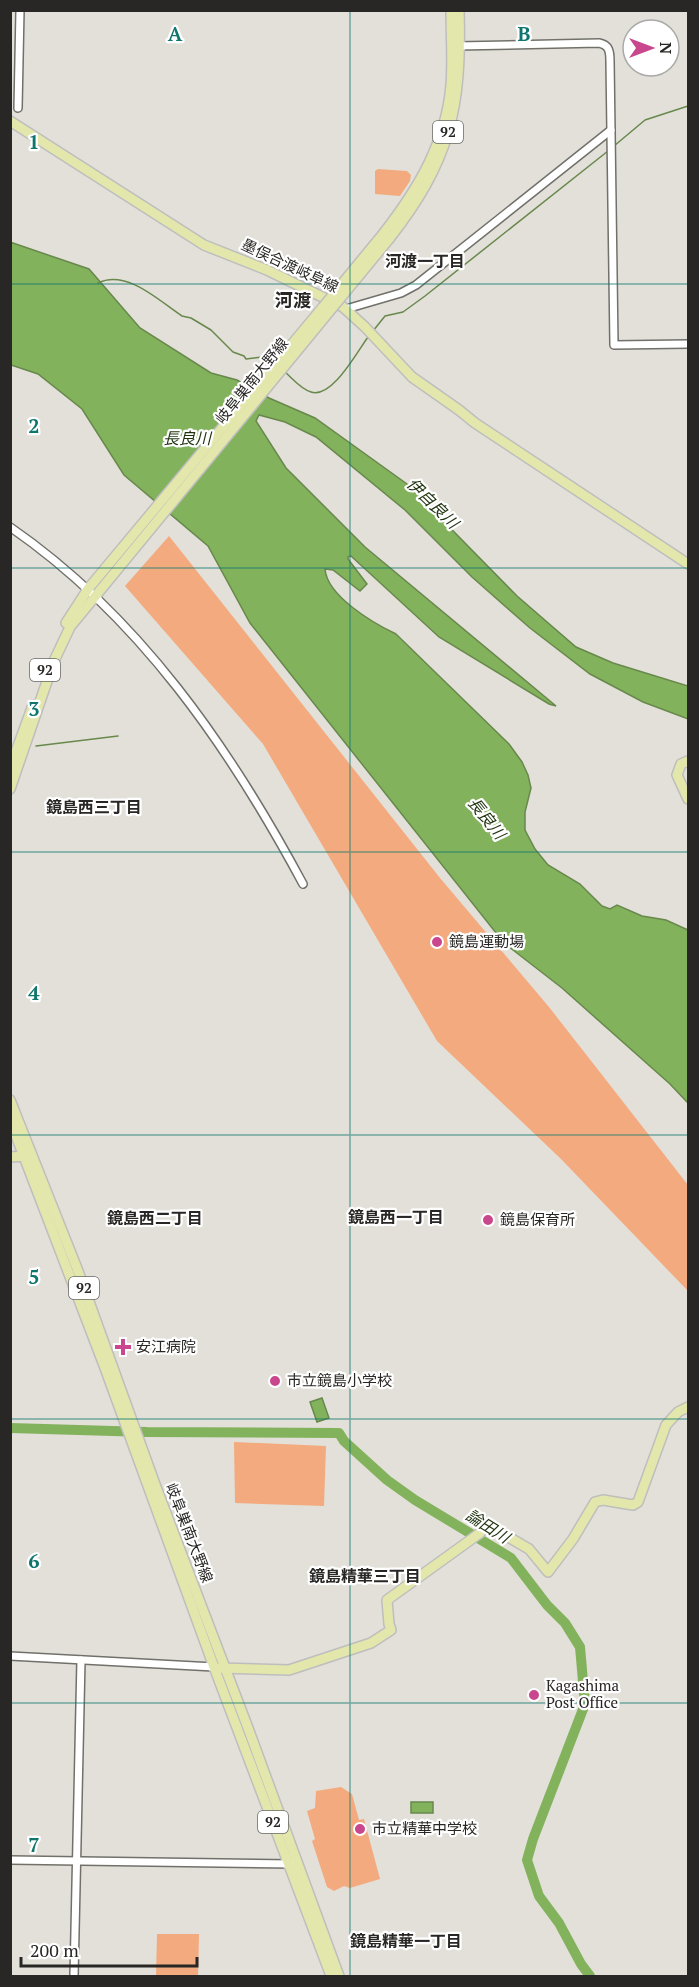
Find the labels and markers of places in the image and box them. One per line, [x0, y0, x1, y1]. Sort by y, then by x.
place label: 鏡島運動場 [449, 931, 524, 951]
marker: 鏡島運動場 [430, 935, 444, 949]
place label: 鏡島保育所 [500, 1209, 575, 1229]
marker: 鏡島保育所 [481, 1213, 495, 1227]
place label: 安江病院 [136, 1336, 196, 1356]
marker: 安江病院 [114, 1338, 132, 1356]
place label: 市立鏡島小学校 [287, 1370, 392, 1390]
marker: 市立鏡島小学校 [268, 1374, 282, 1388]
place label: Kagashima Post Office [546, 1675, 619, 1712]
marker: Kagashima Post Office [527, 1688, 541, 1702]
place label: 市立精華中学校 [372, 1818, 477, 1838]
marker: 市立精華中学校 [353, 1822, 367, 1836]

